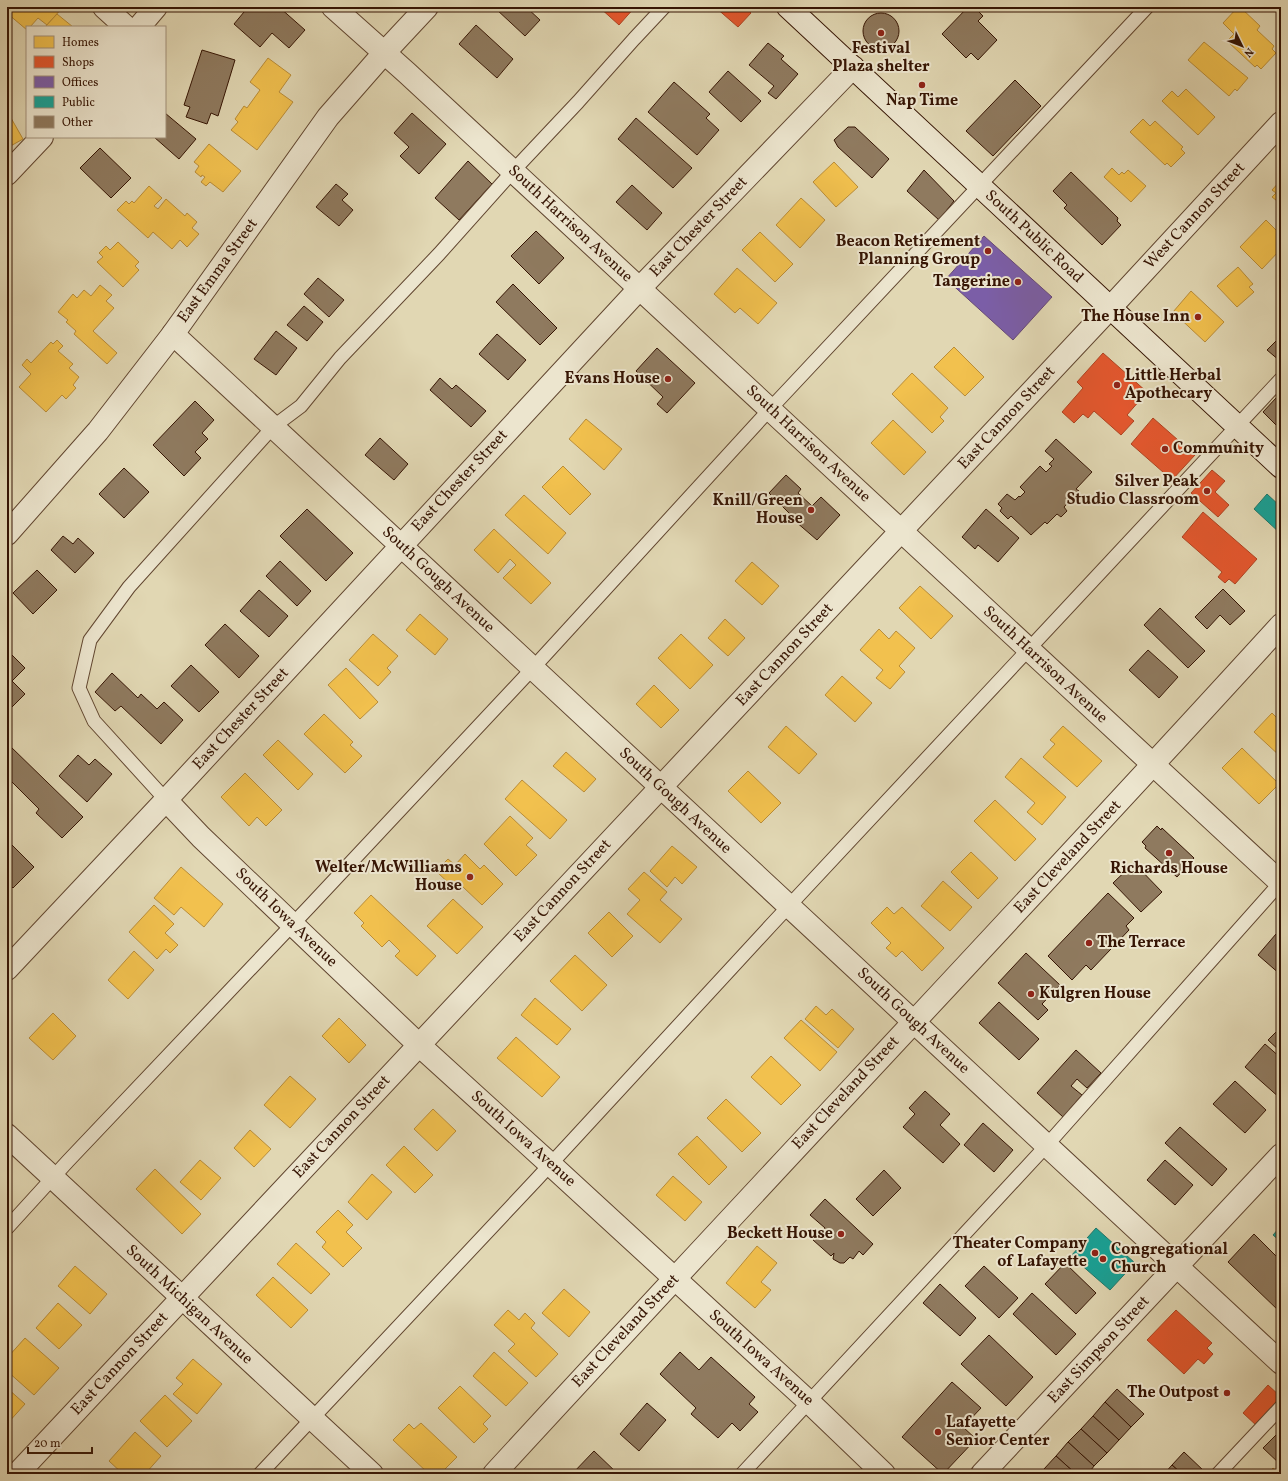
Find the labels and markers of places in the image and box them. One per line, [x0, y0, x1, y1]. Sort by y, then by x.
marker: Festival Plaza shelter [876, 28, 886, 38]
place label: Festival Plaza shelter [832, 38, 930, 78]
marker: Nap Time [917, 80, 927, 90]
place label: Nap Time [886, 90, 958, 112]
place label: Beacon Retirement Planning Group [836, 231, 980, 271]
marker: Beacon Retirement Planning Group [983, 246, 993, 256]
place label: Tangerine [933, 271, 1010, 293]
marker: Tangerine [1013, 277, 1023, 287]
place label: The House Inn [1081, 306, 1190, 328]
marker: The House Inn [1193, 312, 1203, 322]
place label: Little Herbal Apothecary [1125, 365, 1222, 405]
place label: Evans House [564, 368, 660, 390]
marker: Evans House [663, 374, 673, 384]
marker: Little Herbal Apothecary [1112, 380, 1122, 390]
place label: Community [1173, 438, 1264, 460]
marker: Community [1160, 444, 1170, 454]
place label: Silver Peak Studio Classroom [1066, 471, 1199, 511]
marker: Silver Peak Studio Classroom [1202, 486, 1212, 496]
place label: Knill/Green House [713, 490, 803, 530]
marker: Knill/Green House [806, 505, 816, 515]
marker: Richards House [1164, 848, 1174, 858]
place label: Welter/McWilliams House [315, 857, 462, 897]
place label: Richards House [1110, 858, 1228, 880]
marker: Welter/McWilliams House [465, 872, 475, 882]
place label: The Terrace [1097, 932, 1185, 954]
marker: The Terrace [1084, 938, 1094, 948]
place label: Kulgren House [1039, 983, 1151, 1005]
marker: Kulgren House [1026, 989, 1036, 999]
place label: Beckett House [727, 1223, 833, 1245]
marker: Beckett House [836, 1229, 846, 1239]
place label: Theater Company of Lafayette [953, 1233, 1087, 1273]
place label: Congregational Church [1111, 1239, 1229, 1279]
marker: Theater Company of Lafayette [1090, 1248, 1100, 1258]
marker: Congregational Church [1098, 1254, 1108, 1264]
place label: The Outpost [1127, 1382, 1219, 1404]
marker: The Outpost [1222, 1388, 1232, 1398]
place label: Lafayette Senior Center [946, 1412, 1050, 1452]
marker: Lafayette Senior Center [933, 1427, 943, 1437]

